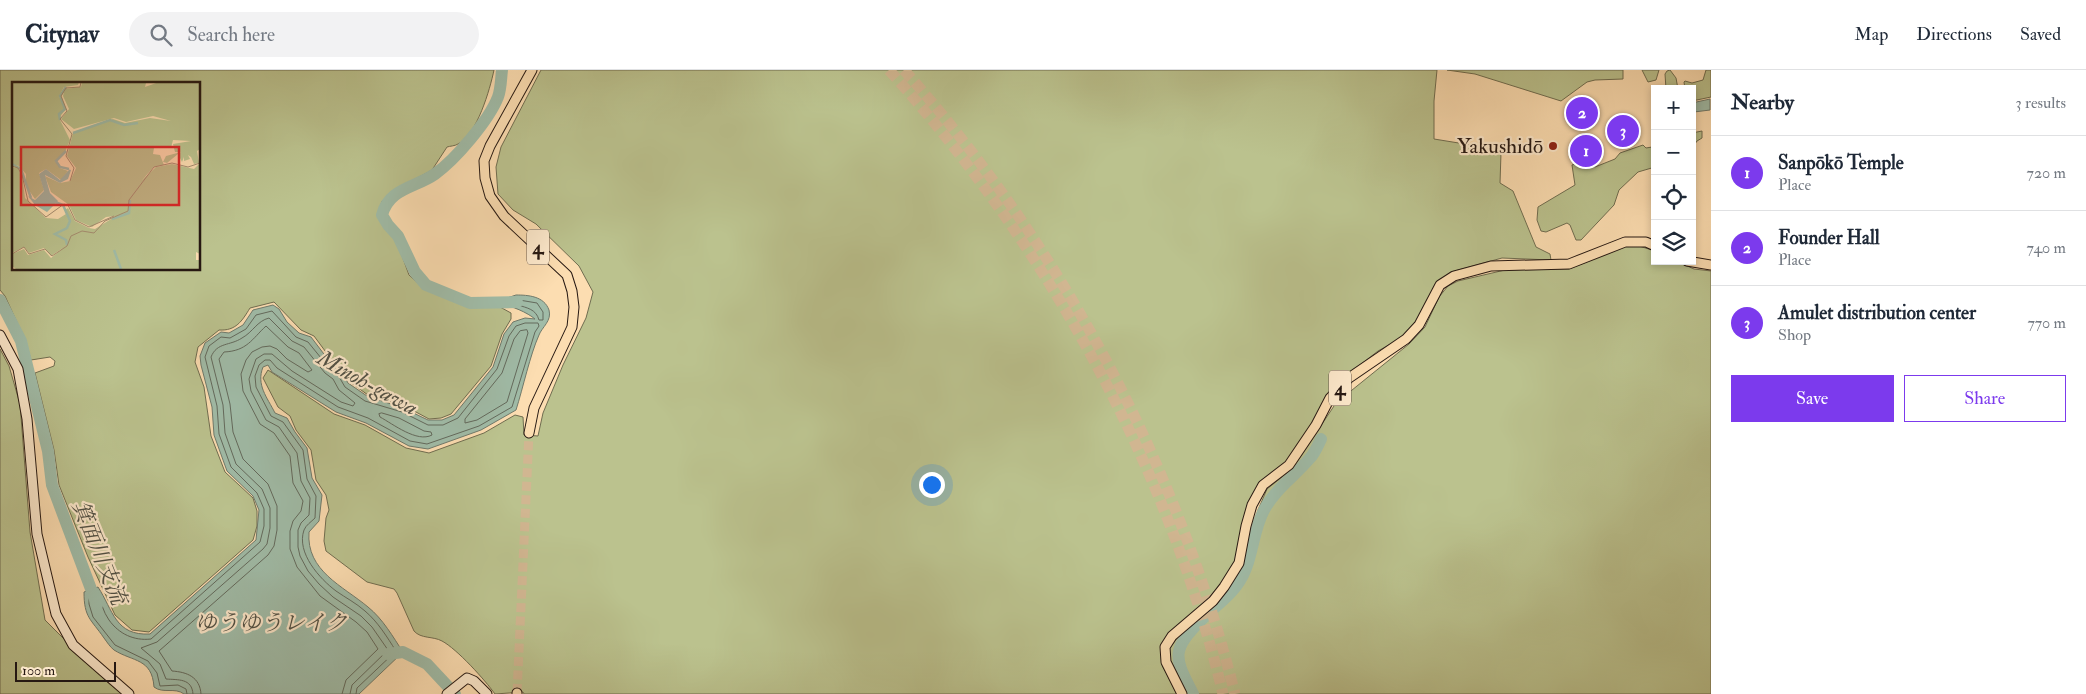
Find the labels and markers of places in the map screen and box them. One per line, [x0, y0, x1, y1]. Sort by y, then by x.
pin: 2 [1566, 94, 1598, 132]
pin: 3 [1607, 112, 1639, 150]
pin: 1 [1570, 132, 1602, 170]
place label: Yakushidō [1457, 133, 1543, 160]
marker: Yakushidō [1547, 140, 1559, 152]

